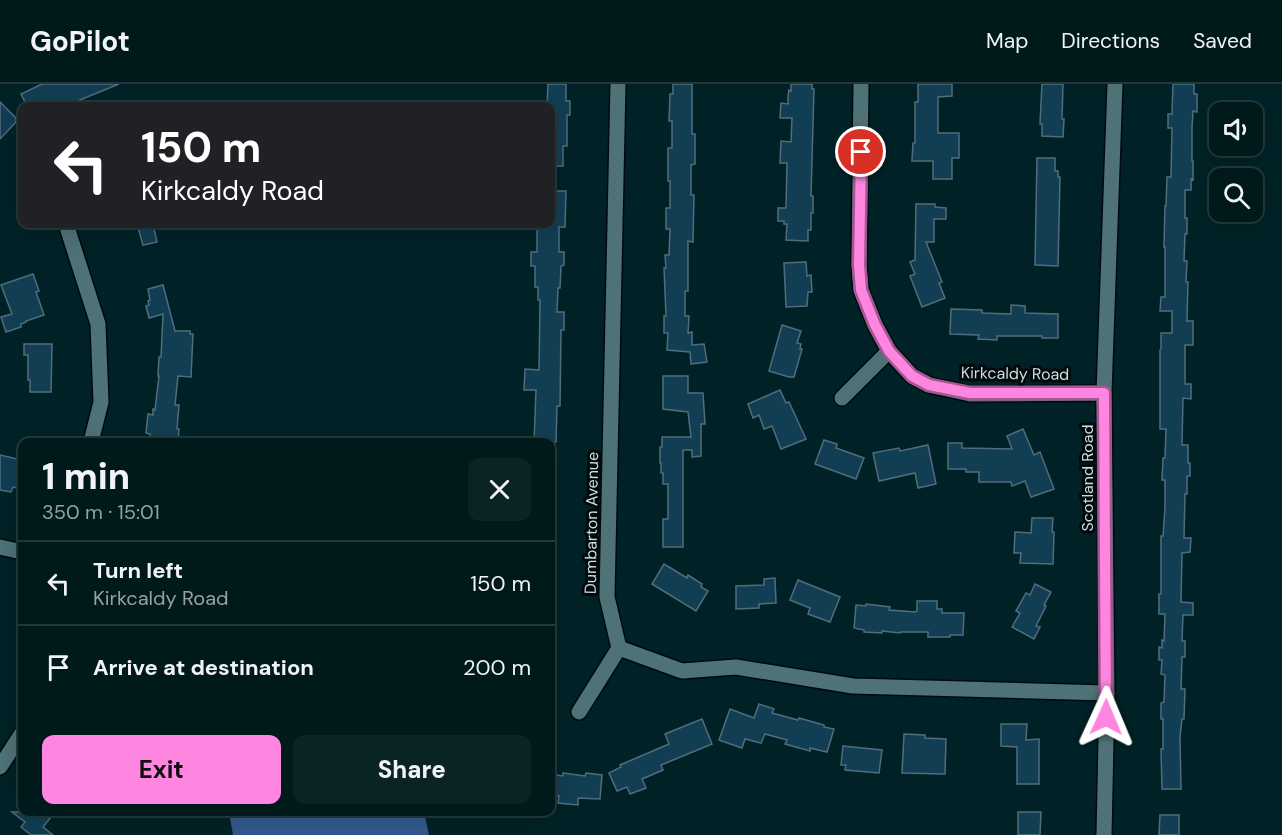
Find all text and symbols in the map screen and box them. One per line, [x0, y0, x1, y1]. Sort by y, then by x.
text: GoPilot [30, 23, 130, 60]
text: Map [986, 27, 1028, 55]
text: Directions [1061, 27, 1160, 55]
text: Saved [1193, 27, 1252, 55]
map controls [1209, 102, 1263, 222]
button: sound [1209, 102, 1263, 156]
text: 150 m [141, 120, 261, 175]
icon: left [42, 126, 120, 204]
pin [835, 126, 886, 177]
icon: arrive [844, 135, 877, 168]
button: search [1209, 168, 1263, 222]
text: Kirkcaldy Road [141, 173, 324, 208]
street label: Kirkcaldy Road [961, 362, 1069, 385]
street label: Scotland Road [1077, 425, 1098, 531]
street label: Dumbarton Avenue [580, 452, 603, 594]
text: 1 min [42, 453, 130, 500]
button: close [468, 458, 531, 521]
text: 350 m · 15:01 [42, 499, 160, 525]
text: Turn left [93, 556, 183, 585]
icon: left [42, 567, 75, 600]
text: 150 m [470, 569, 531, 598]
text: Kirkcaldy Road [93, 585, 229, 611]
icon: arrive [42, 651, 75, 684]
text: Arrive at destination [93, 653, 314, 682]
text: 200 m [463, 653, 531, 682]
position arrow [1074, 685, 1138, 749]
button: Exit [42, 735, 281, 804]
button: Share [293, 735, 531, 804]

